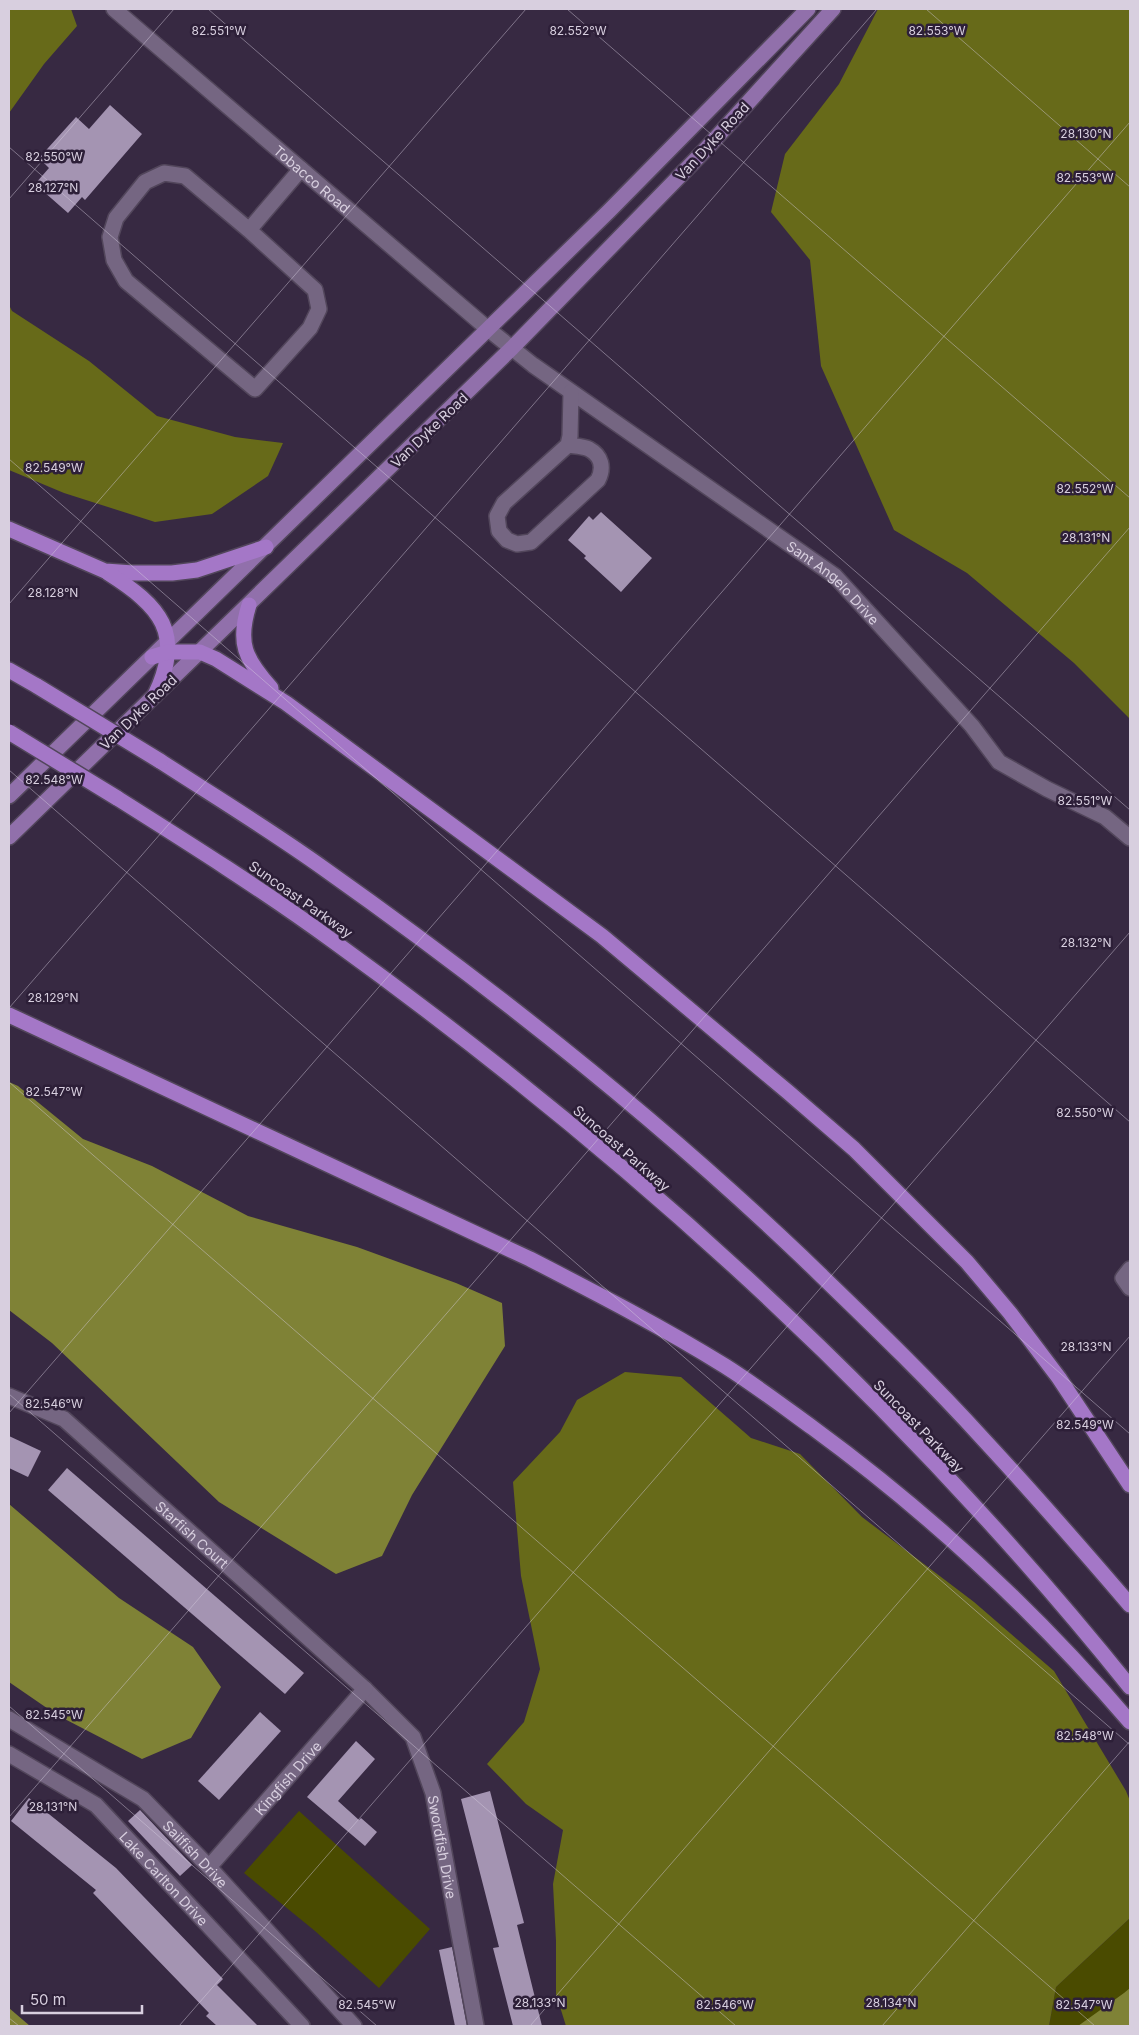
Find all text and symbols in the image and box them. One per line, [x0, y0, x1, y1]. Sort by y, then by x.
text: 82.551°W [192, 23, 247, 38]
text: 82.552°W [549, 23, 607, 38]
text: 82.553°W [908, 23, 966, 38]
street label: Van Dyke Road [672, 99, 752, 183]
text: 28.130°N [1060, 126, 1112, 141]
street label: Tobacco Road [271, 141, 354, 216]
text: 82.550°W [25, 149, 83, 164]
text: 82.553°W [1056, 170, 1114, 185]
text: 28.127°N [28, 180, 78, 195]
street label: Van Dyke Road [387, 389, 471, 471]
text: 82.549°W [25, 460, 83, 475]
text: 82.552°W [1056, 481, 1114, 496]
text: 28.131°N [1062, 530, 1110, 545]
street label: Sant Angelo Drive [784, 537, 883, 628]
text: 28.128°N [28, 585, 78, 600]
street label: Van Dyke Road [96, 671, 180, 753]
text: 82.548°W [25, 772, 83, 787]
text: 82.551°W [1058, 793, 1113, 808]
street label: Suncoast Parkway [246, 857, 356, 941]
text: 28.132°N [1060, 935, 1112, 950]
text: 28.129°N [27, 990, 79, 1005]
text: 82.547°W [25, 1084, 83, 1099]
street label: Suncoast Parkway [570, 1101, 674, 1195]
text: 82.550°W [1056, 1105, 1114, 1120]
text: 28.133°N [1061, 1339, 1111, 1354]
street label: Suncoast Parkway [870, 1376, 968, 1476]
text: 82.546°W [25, 1396, 83, 1411]
text: 82.549°W [1056, 1417, 1114, 1432]
street label: Starfish Court [152, 1497, 233, 1571]
text: 82.545°W [25, 1707, 83, 1722]
text: 82.548°W [1056, 1728, 1114, 1743]
street label: Kingfish Drive [250, 1737, 324, 1818]
street label: Swordfish Drive [425, 1794, 461, 1900]
text: 28.131°N [29, 1799, 77, 1814]
street label: Sailfish Drive [160, 1816, 232, 1891]
street label: Lake Carlton Drive [116, 1828, 212, 1929]
scale bar [22, 1982, 142, 2014]
text: 50 m [30, 1990, 66, 2009]
text: 28.133°N [515, 1995, 565, 2010]
text: 28.134°N [865, 1995, 917, 2010]
text: 82.545°W [338, 1997, 396, 2012]
text: 82.546°W [696, 1997, 754, 2012]
text: 82.547°W [1055, 1997, 1113, 2012]

